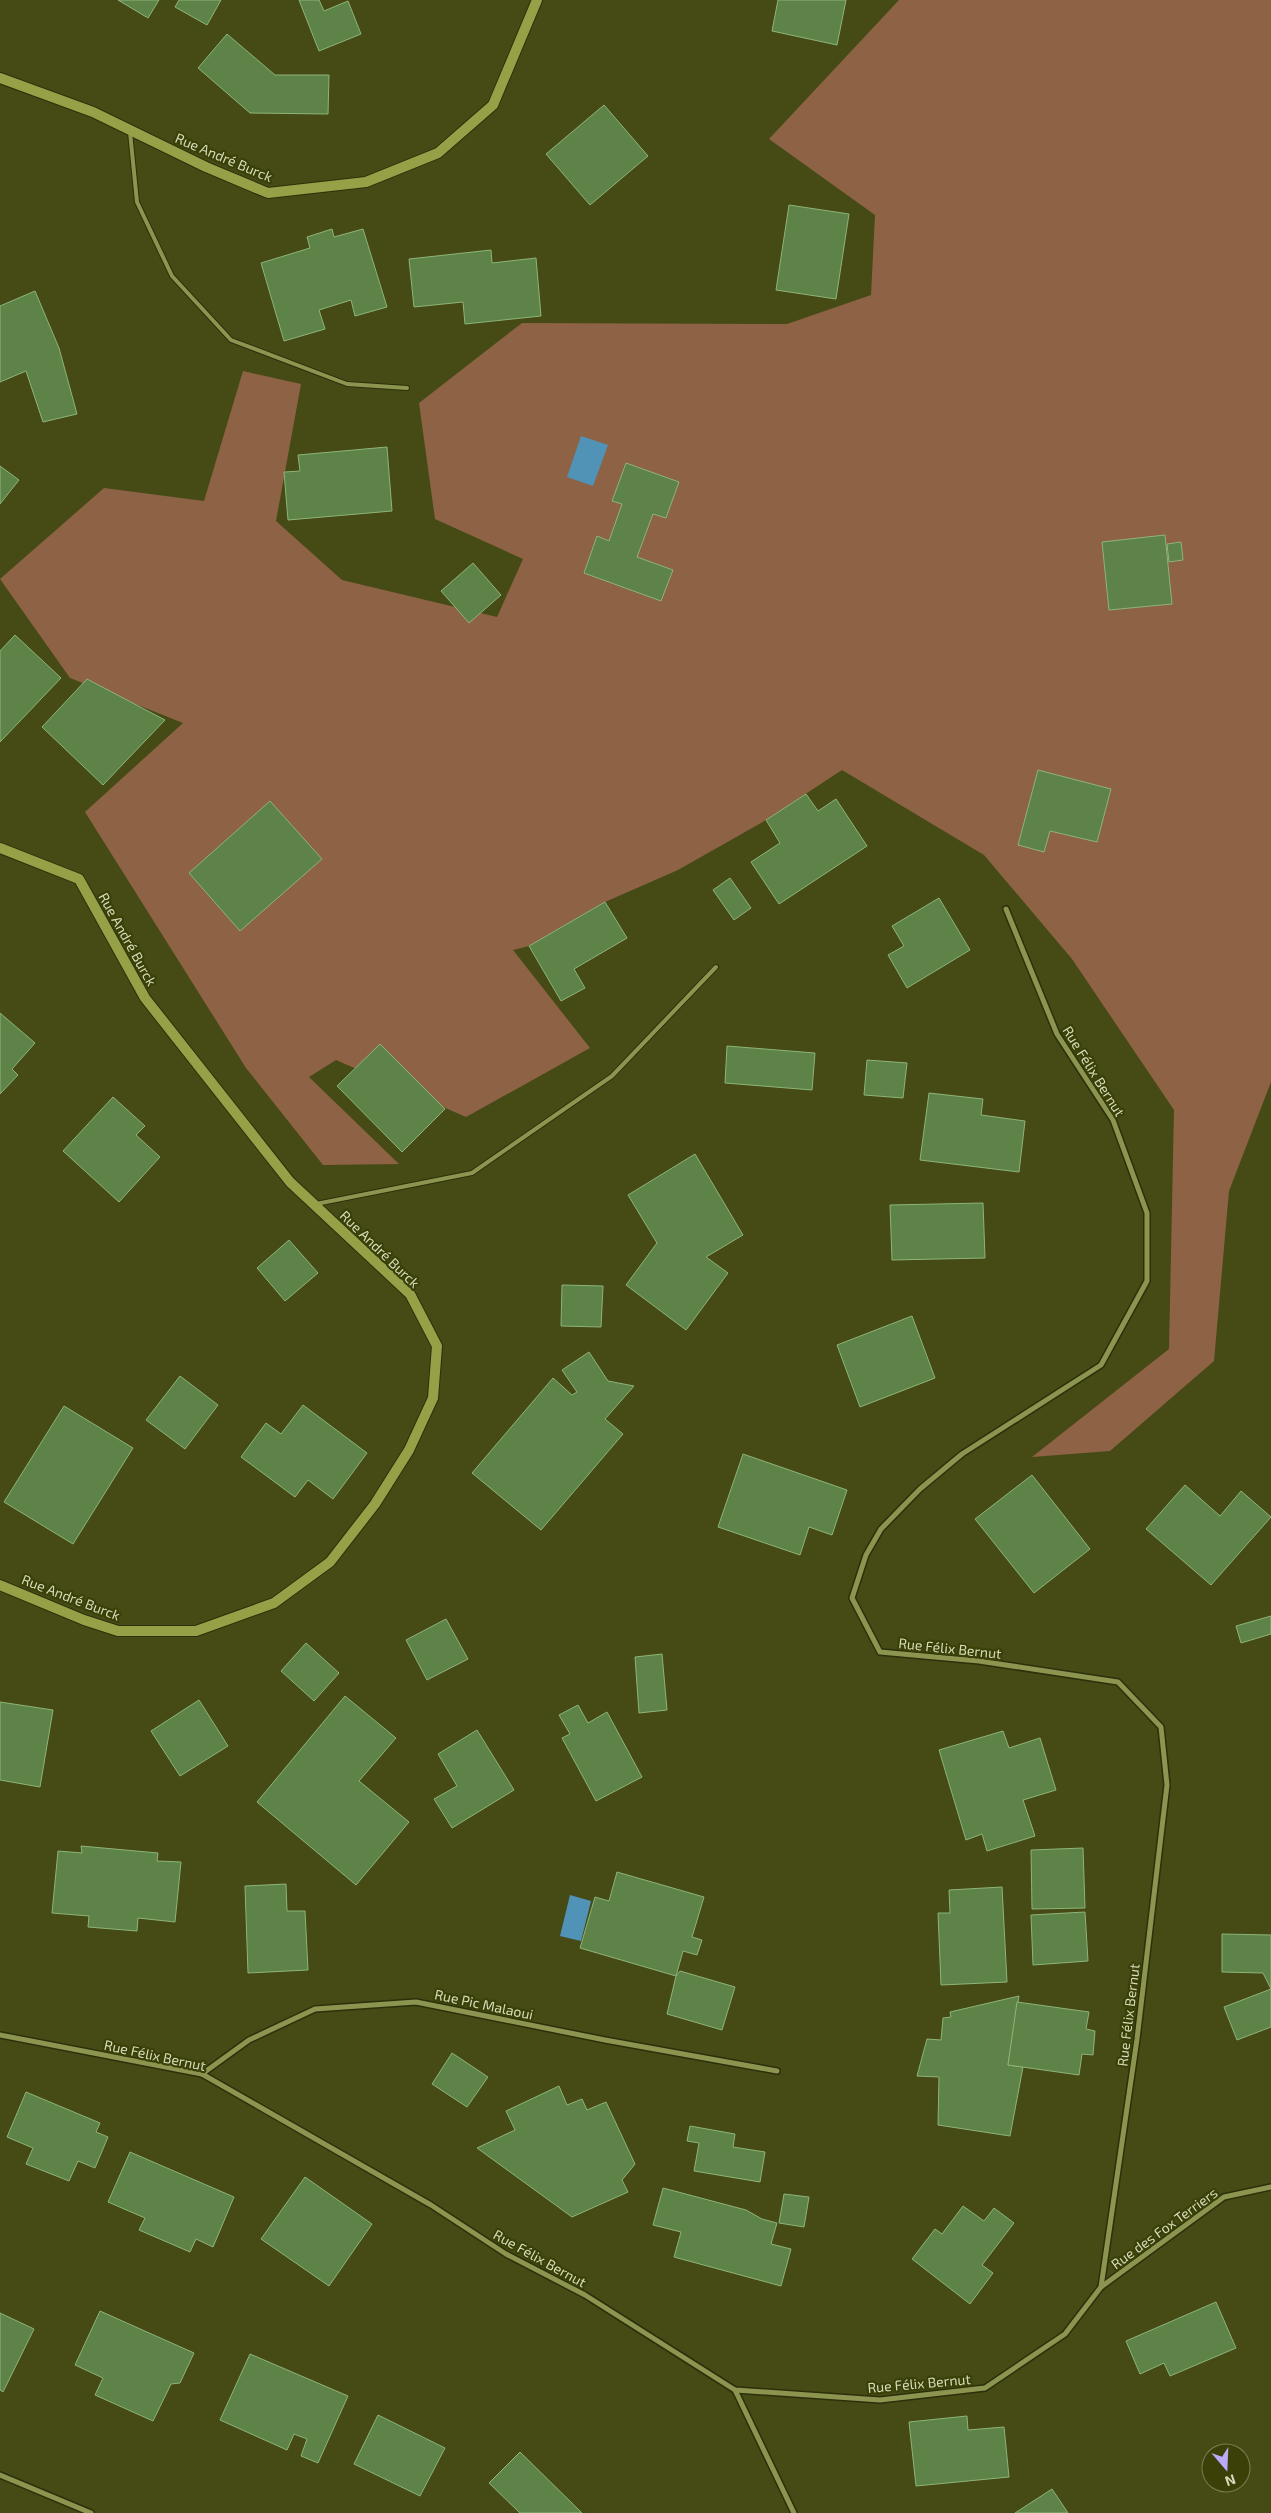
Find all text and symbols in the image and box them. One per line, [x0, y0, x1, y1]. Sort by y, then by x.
street label: Rue André Burck [173, 129, 275, 185]
street label: Rue André Burck [95, 889, 161, 989]
street label: Rue Félix Bernut [1059, 1023, 1129, 1119]
street label: Rue André Burck [337, 1207, 423, 1291]
street label: Rue André Burck [19, 1570, 123, 1624]
street label: Rue Félix Bernut [898, 1634, 1002, 1662]
street label: Rue Félix Bernut [1113, 1963, 1143, 2067]
street label: Rue Pic Malaoui [433, 1985, 535, 2023]
street label: Rue Félix Bernut [103, 2036, 207, 2074]
street label: Rue des Fox Terriers [1107, 2184, 1221, 2272]
street label: Rue Félix Bernut [491, 2225, 589, 2291]
street label: Rue Félix Bernut [867, 2370, 971, 2396]
north arrow [1201, 2443, 1251, 2493]
text: N [1223, 2471, 1238, 2490]

